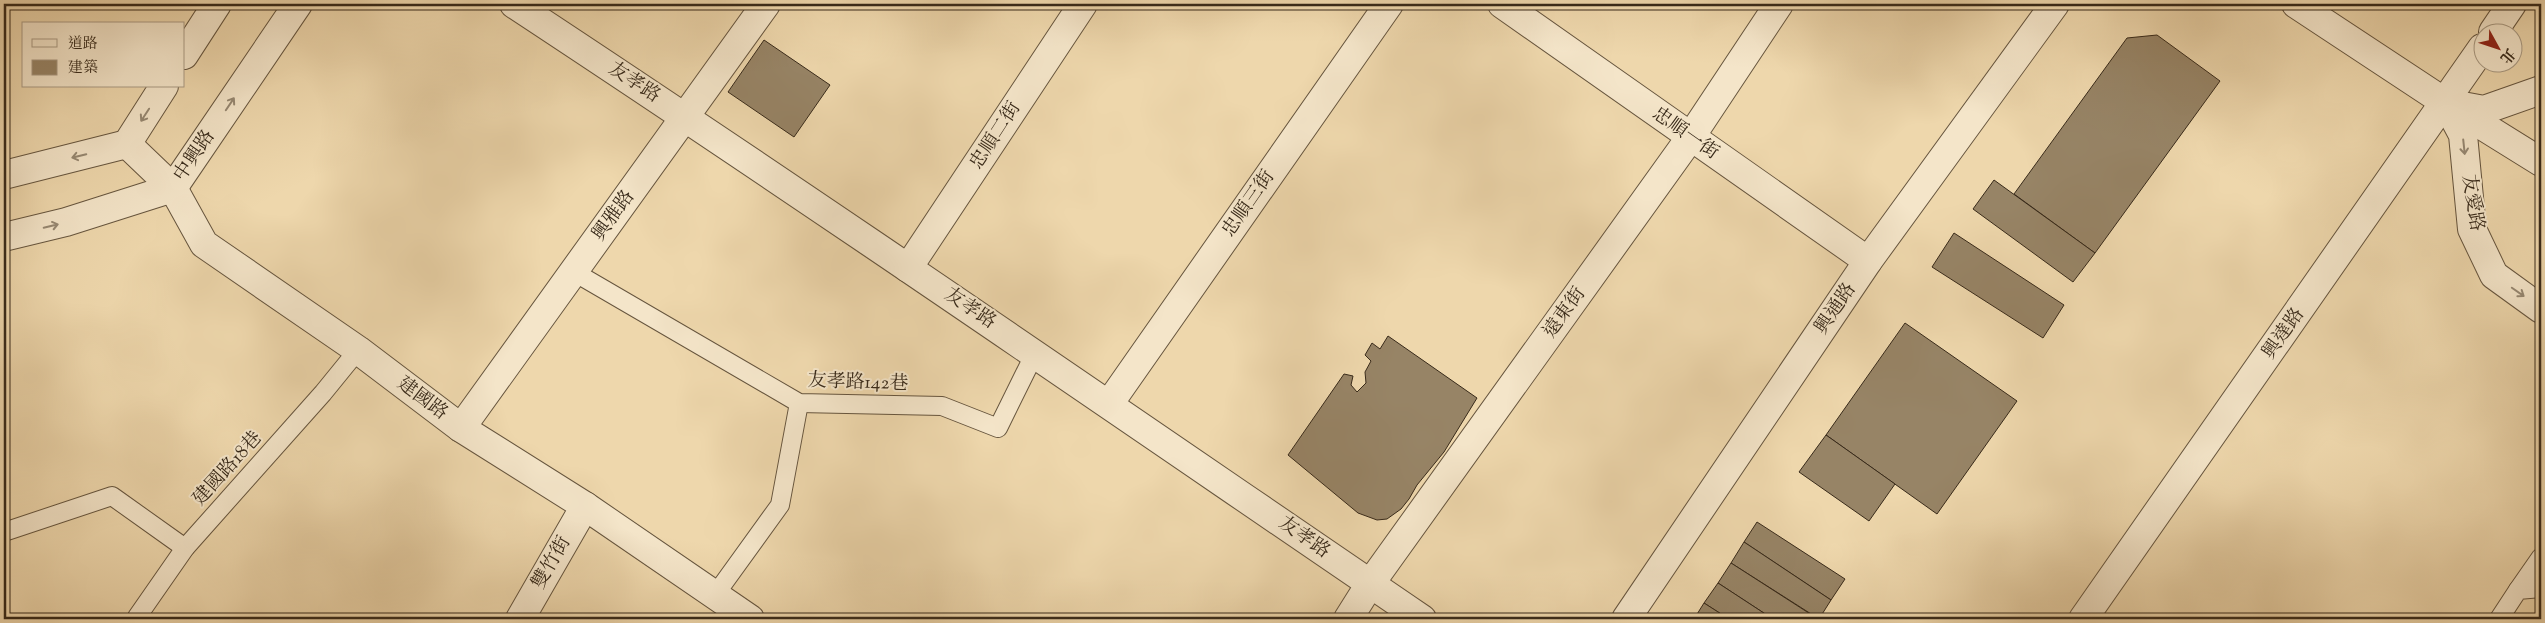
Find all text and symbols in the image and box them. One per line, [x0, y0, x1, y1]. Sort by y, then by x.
legend [22, 22, 185, 88]
north arrow [2472, 22, 2522, 72]
text: 道路 [68, 34, 98, 55]
text: 北 [2494, 43, 2519, 67]
street label: 友孝路 [603, 56, 665, 110]
text: 建築 [68, 58, 98, 79]
street label: 忠順二街 [964, 97, 1028, 175]
one-way arrow [225, 98, 235, 112]
street label: 忠順一街 [1646, 101, 1724, 167]
one-way arrow [140, 108, 150, 122]
street label: 中興路 [168, 125, 222, 187]
one-way arrow [2459, 139, 2469, 155]
one-way arrow [72, 152, 88, 161]
street label: 忠順三街 [1216, 165, 1282, 243]
street label: 友愛路 [2454, 173, 2490, 233]
street label: 興雅路 [586, 185, 642, 247]
one-way arrow [43, 221, 59, 230]
street label: 興通路 [1809, 278, 1863, 340]
street label: 友孝路 [939, 282, 1001, 336]
street label: 遠東街 [1537, 282, 1593, 344]
one-way arrow [2511, 287, 2525, 297]
street label: 興達路 [2257, 303, 2311, 365]
street label: 友孝路142巷 [807, 368, 909, 398]
street label: 建國路 [391, 371, 453, 427]
street label: 建國路18巷 [187, 426, 269, 512]
street label: 友孝路 [1273, 511, 1335, 565]
street label: 雙竹街 [526, 532, 578, 594]

